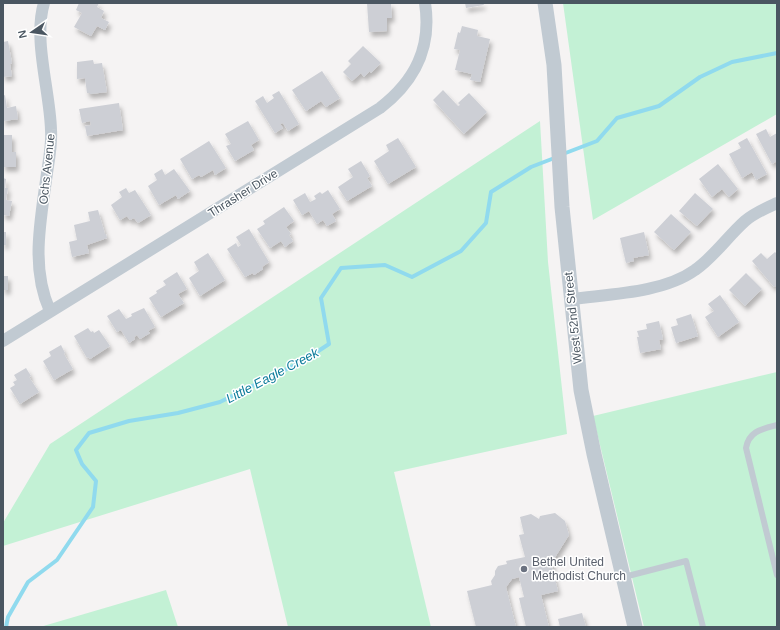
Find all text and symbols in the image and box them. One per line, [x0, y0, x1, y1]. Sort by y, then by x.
north arrow [12, 12, 52, 52]
text: N [16, 29, 29, 39]
street label: Ochs Avenue [36, 133, 58, 205]
street label: Thrasher Drive [206, 166, 281, 220]
street label: West 52nd Street [561, 271, 585, 365]
water label: Little Eagle Creek [223, 344, 322, 406]
place label: Bethel United Methodist Church [532, 555, 626, 583]
marker: Bethel United Methodist Church [519, 564, 529, 574]

